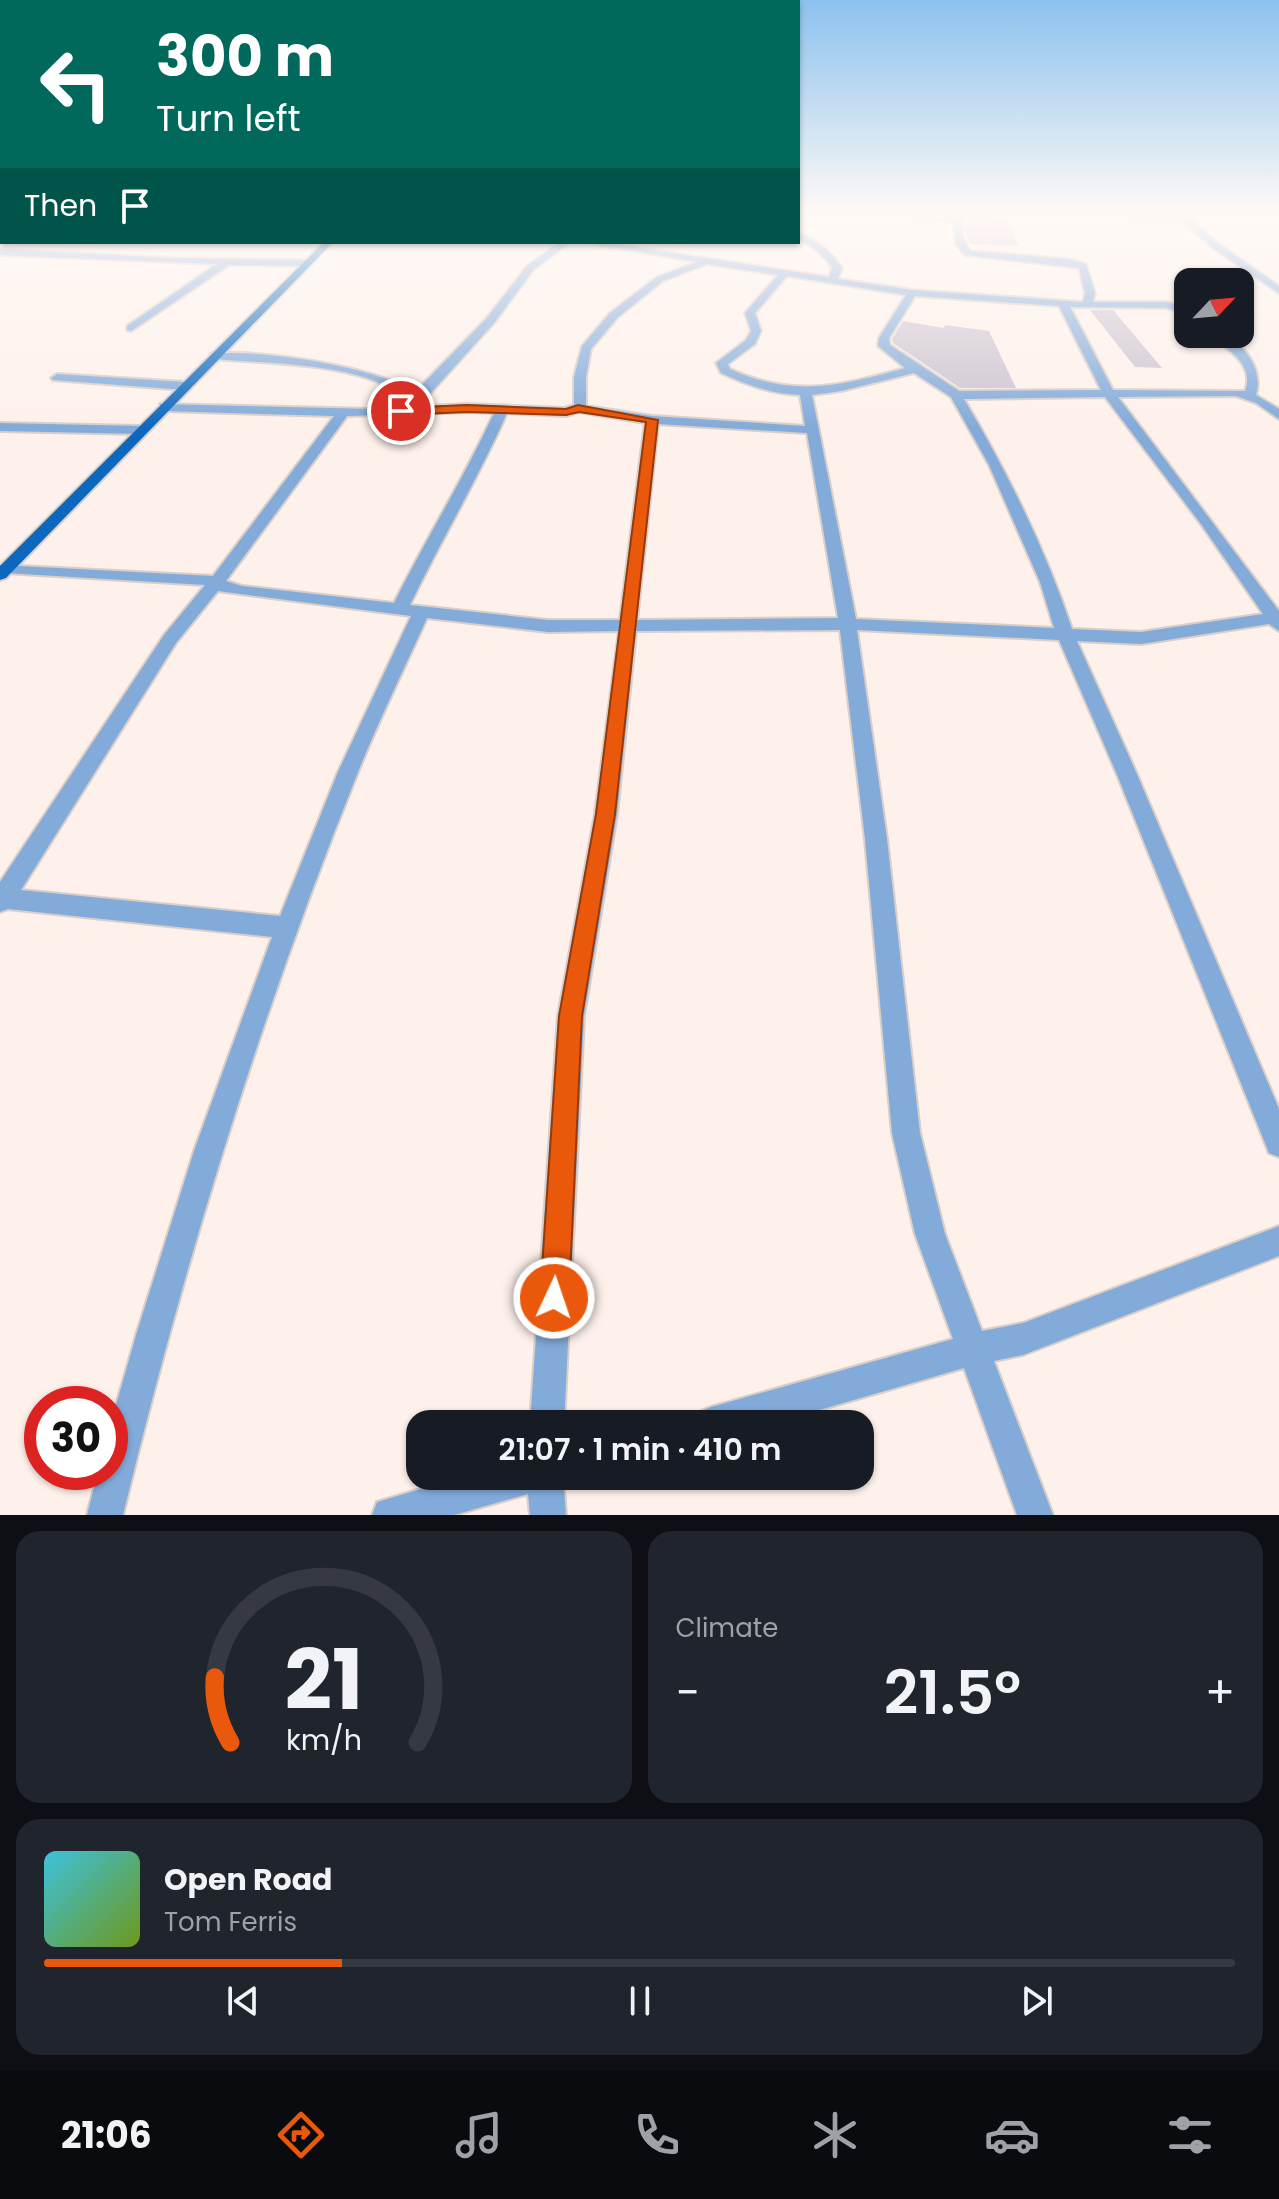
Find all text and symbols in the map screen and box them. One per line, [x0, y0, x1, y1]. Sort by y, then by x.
text: 300 m [156, 17, 334, 96]
icon: left [24, 32, 128, 136]
text: Turn left [156, 93, 301, 144]
text: Then [24, 184, 97, 227]
icon: arrive [113, 184, 157, 228]
north arrow [1174, 268, 1254, 348]
map controls [1174, 268, 1254, 348]
pin [367, 377, 435, 445]
icon: arrive [379, 389, 423, 433]
position arrow [512, 1256, 596, 1340]
speed limit sign: 30 [24, 1386, 128, 1490]
text: 21:07 · 1 min · 410 m [499, 1428, 781, 1471]
text: Climate [676, 1610, 778, 1646]
text: 21 [284, 1622, 363, 1738]
text: 21.5° [884, 1651, 1021, 1735]
text: − [676, 1662, 700, 1723]
text: + [1205, 1662, 1235, 1723]
text: km/h [286, 1720, 362, 1760]
text: Open Road [164, 1858, 332, 1901]
text: Tom Ferris [164, 1904, 297, 1940]
icon: previous [221, 1979, 265, 2023]
icon: pause [618, 1979, 662, 2023]
icon: next [1015, 1979, 1059, 2023]
icon: directions [273, 2107, 329, 2163]
icon: music [451, 2107, 507, 2163]
icon: phone [629, 2107, 685, 2163]
icon: climate [807, 2107, 863, 2163]
icon: car [984, 2107, 1040, 2163]
icon: filters [1162, 2107, 1218, 2163]
text: 21:06 [61, 2110, 152, 2161]

